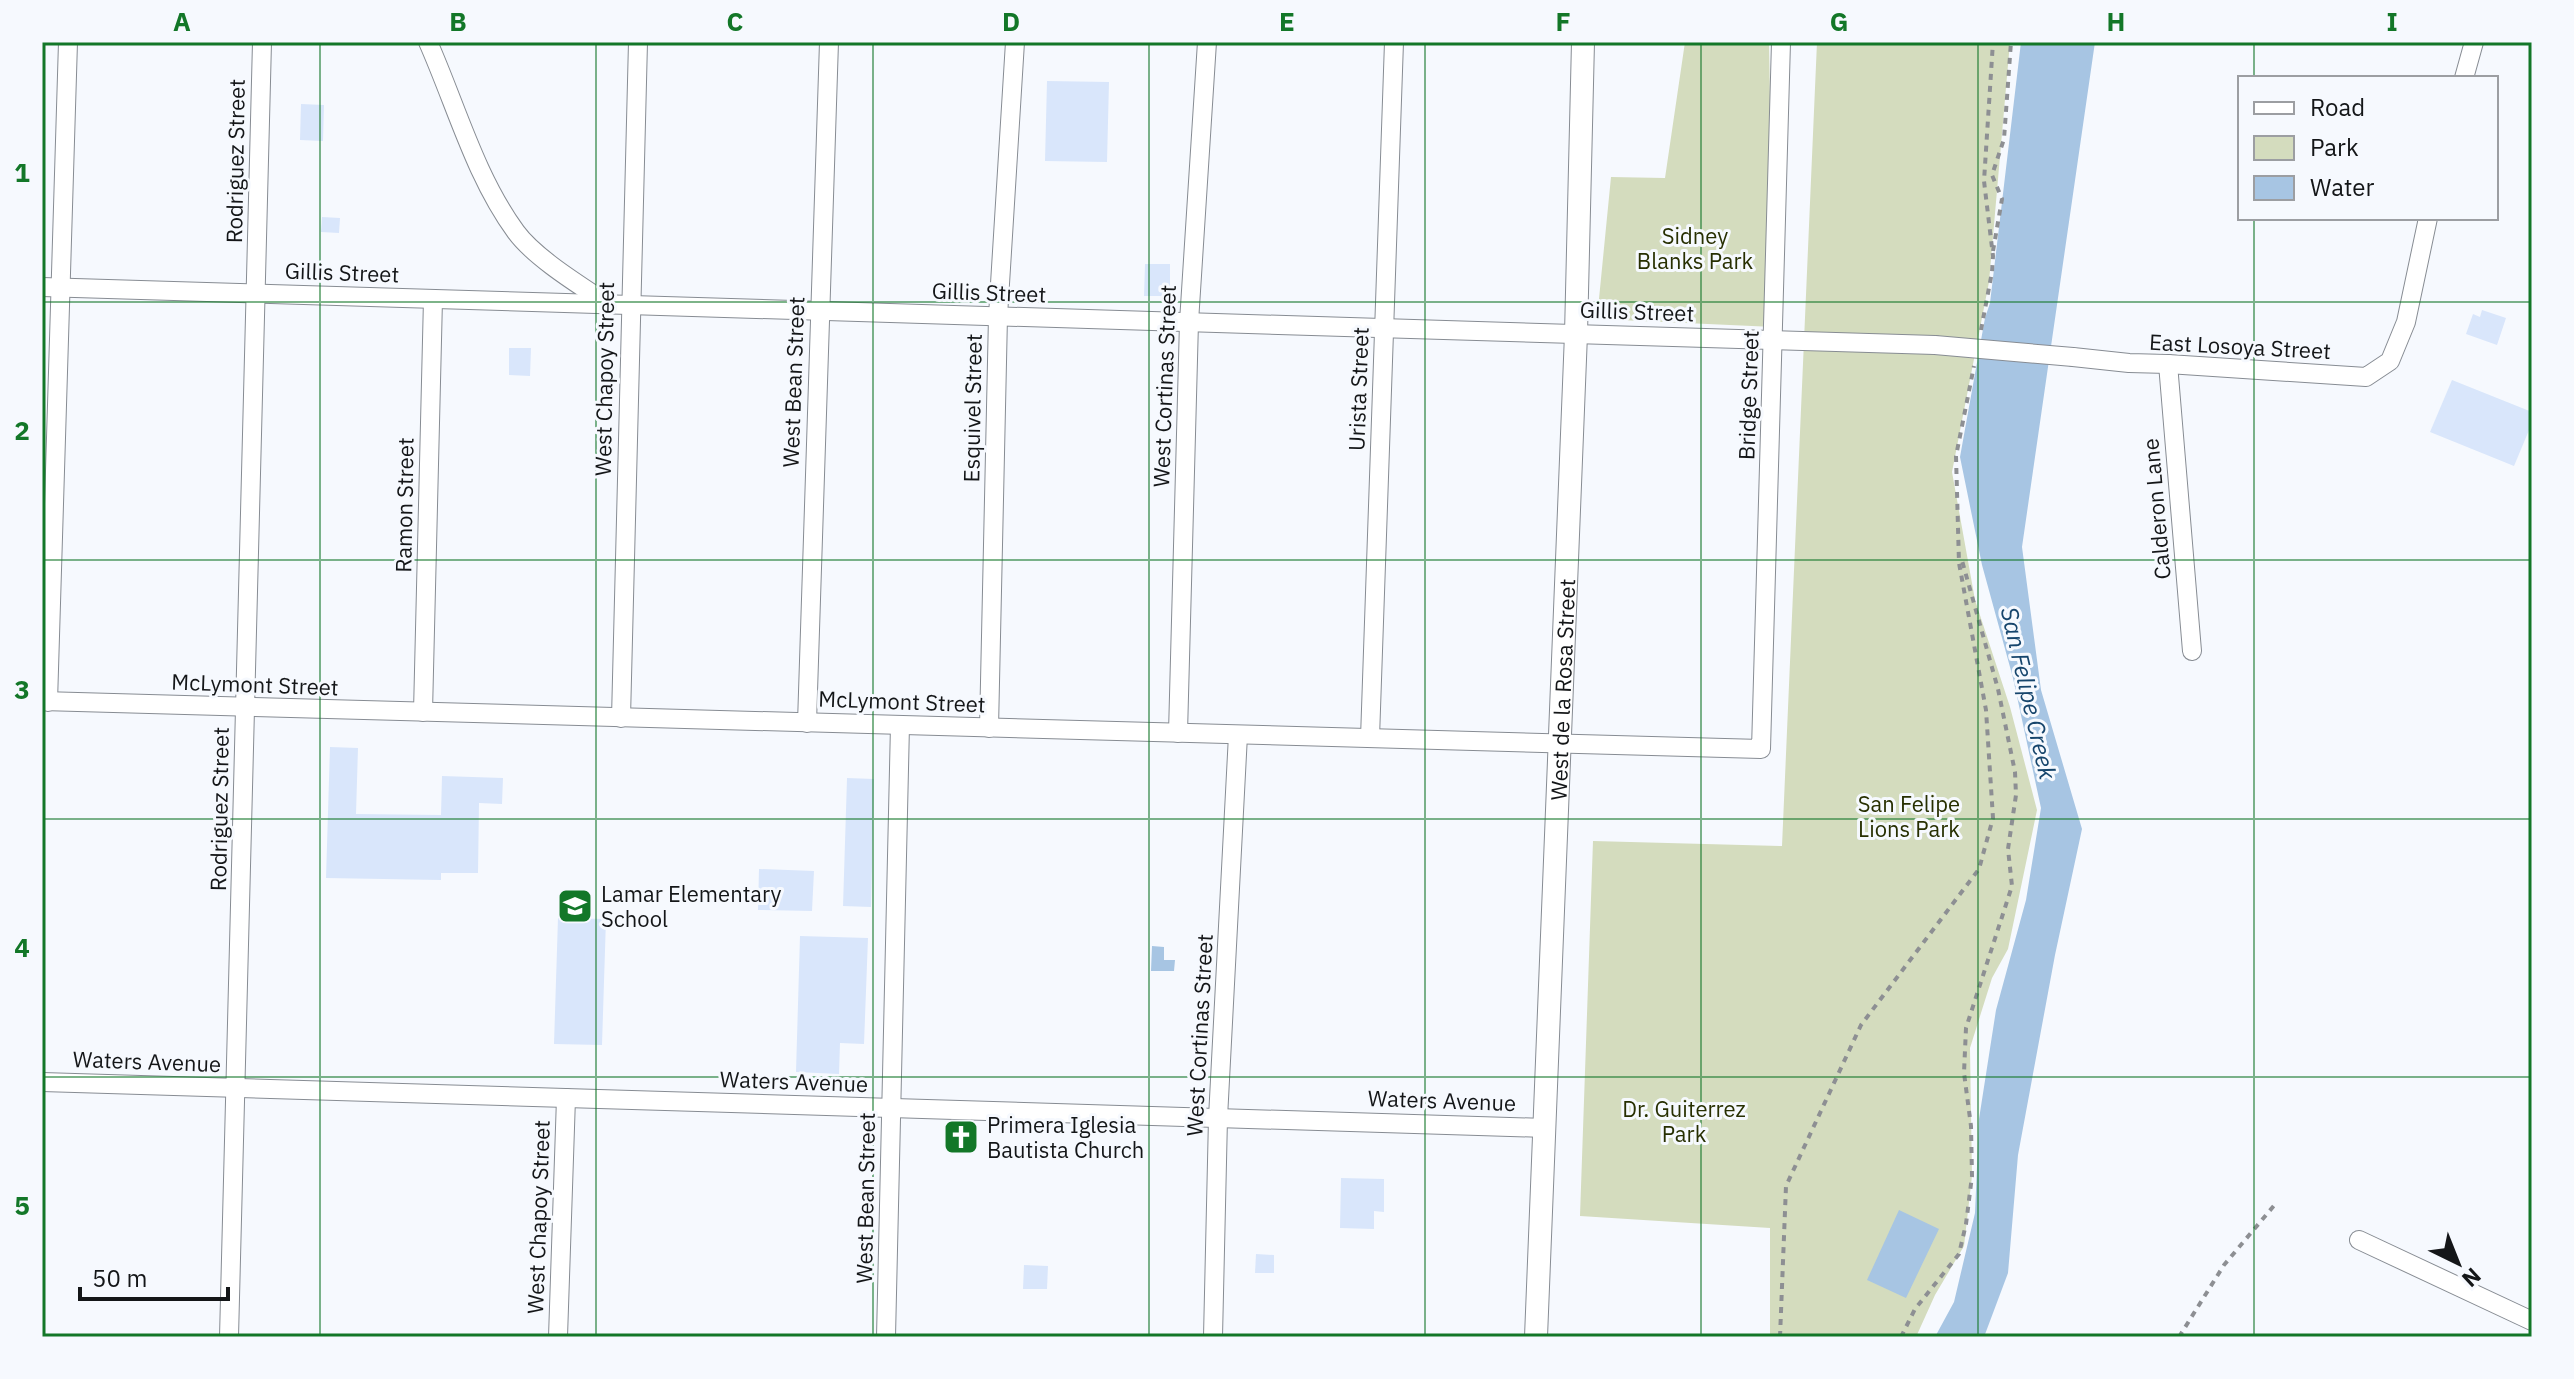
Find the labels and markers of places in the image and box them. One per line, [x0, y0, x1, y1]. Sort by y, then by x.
place label: Lamar Elementary School [601, 879, 781, 933]
school or university icon: Lamar Elementary School [556, 887, 594, 925]
place label: Primera Iglesia Bautista Church [987, 1110, 1144, 1164]
church icon: Primera Iglesia Bautista Church [942, 1118, 980, 1156]

